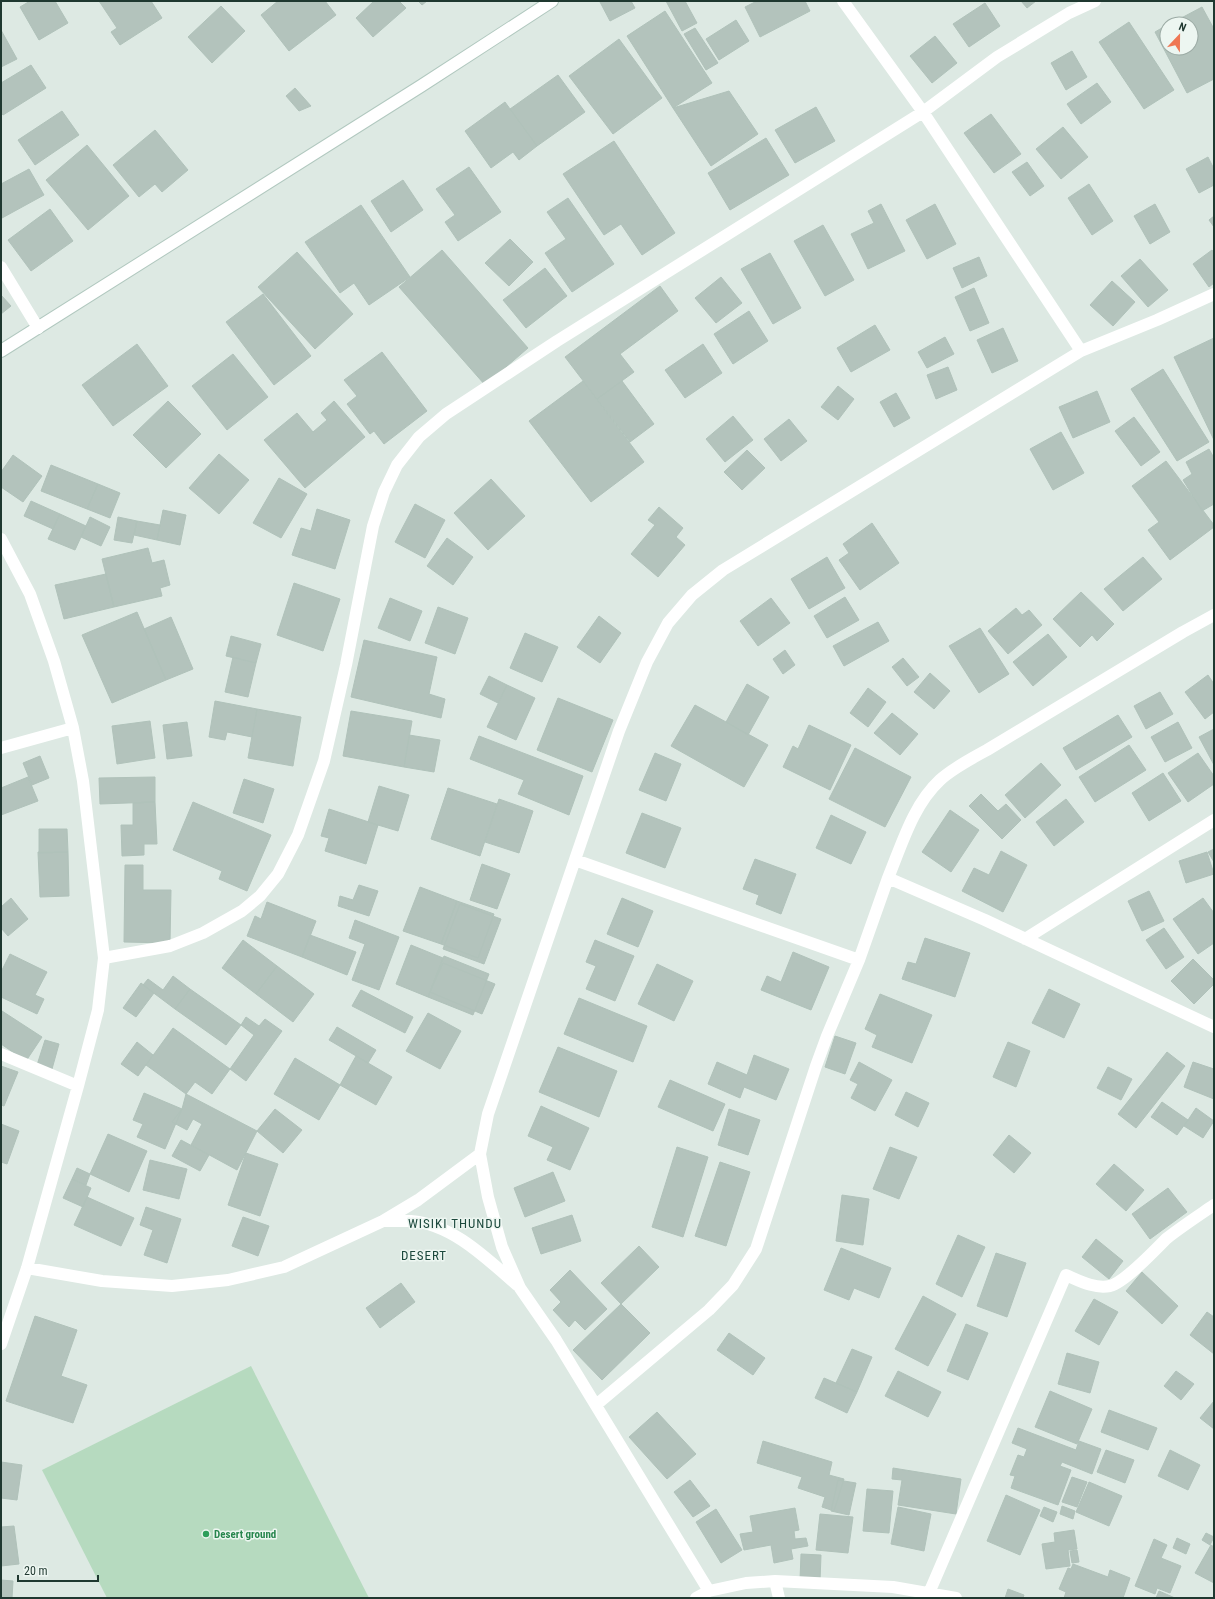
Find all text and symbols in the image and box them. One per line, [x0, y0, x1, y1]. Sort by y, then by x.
north arrow [1159, 16, 1199, 56]
text: N [1177, 20, 1188, 35]
district label: WISIKI THUNDU [408, 1216, 502, 1231]
district label: DESERT [401, 1248, 447, 1263]
place label: Desert ground [214, 1528, 276, 1541]
marker: Desert ground [201, 1529, 211, 1539]
scale bar [18, 1557, 98, 1583]
text: 20 m [24, 1564, 48, 1578]

